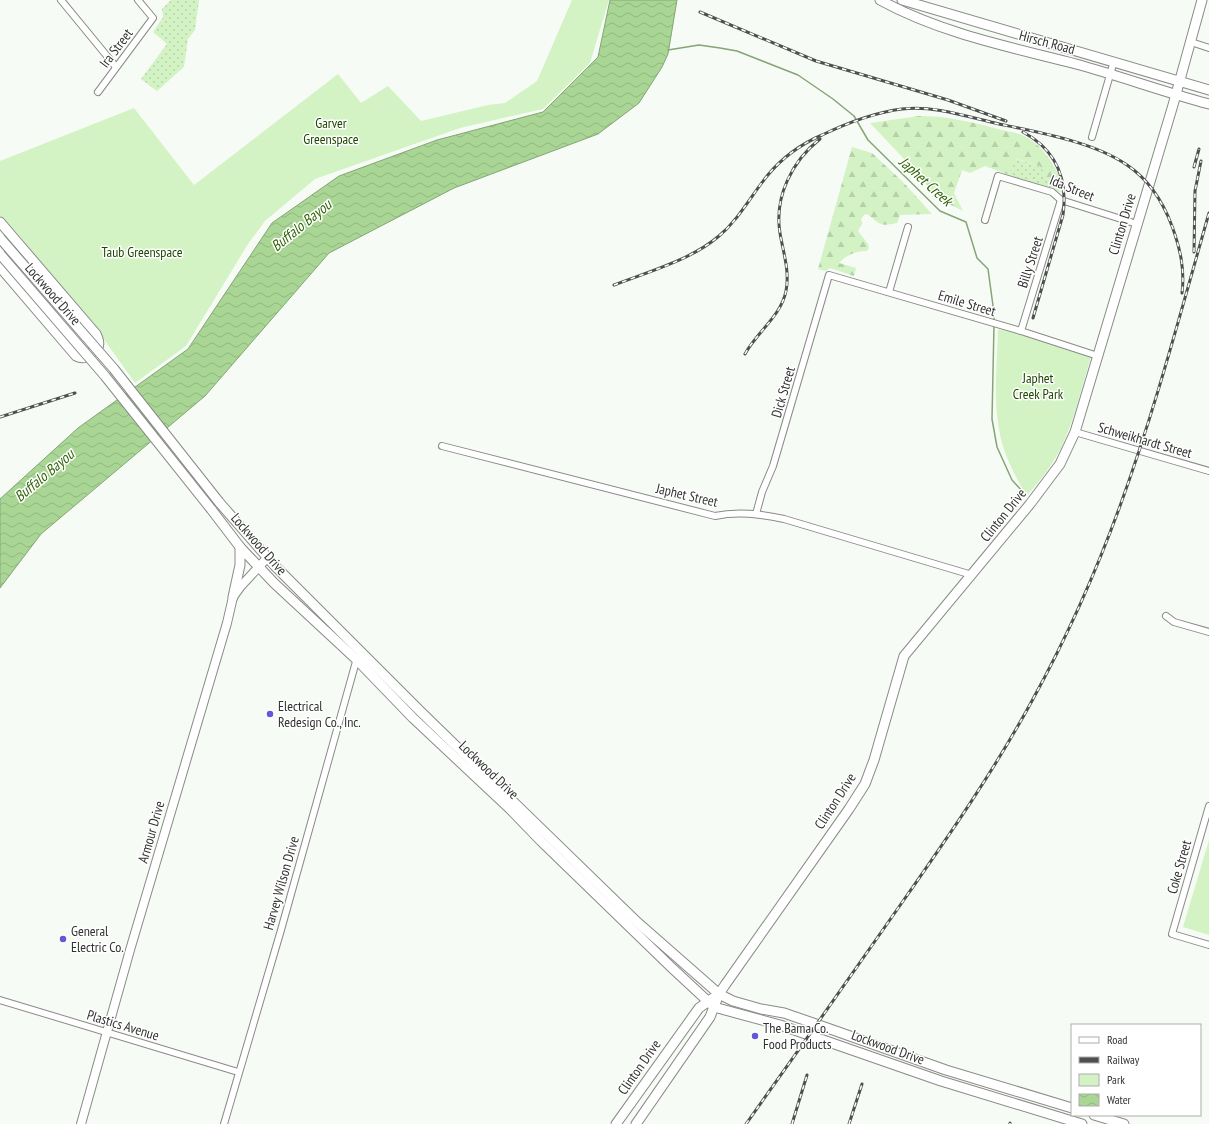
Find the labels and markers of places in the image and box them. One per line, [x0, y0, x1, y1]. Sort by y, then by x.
place label: Electrical Redesign Co., Inc. [278, 697, 361, 731]
marker: Electrical Redesign Co., Inc. [265, 709, 275, 719]
place label: General Electric Co. [71, 922, 124, 956]
marker: General Electric Co. [58, 934, 68, 944]
place label: The Bama Co. Food Products [763, 1019, 832, 1053]
marker: The Bama Co. Food Products [750, 1031, 760, 1041]

